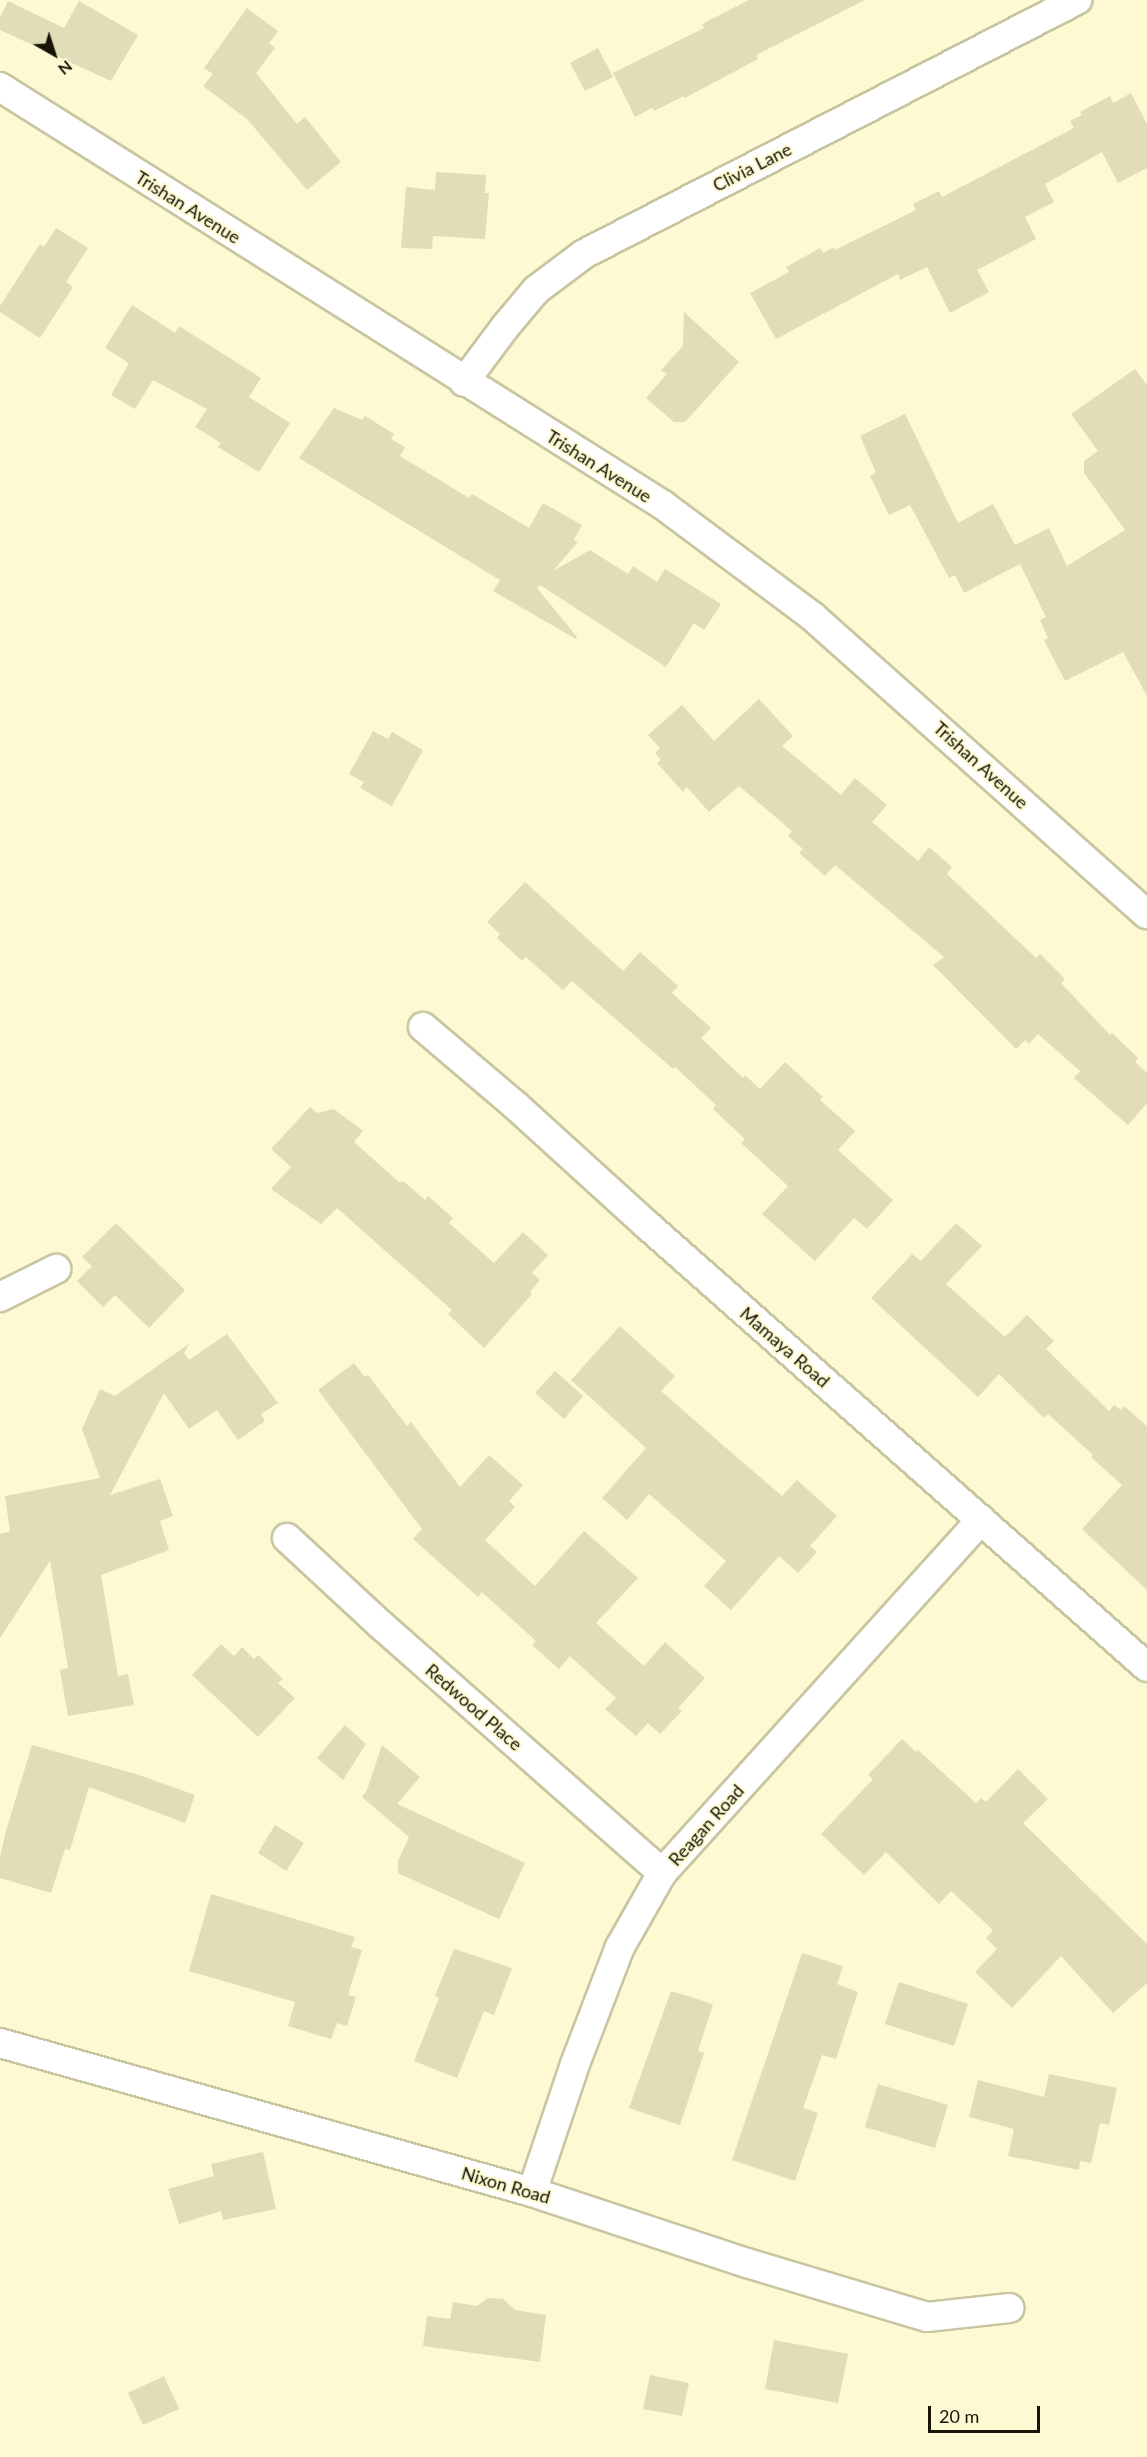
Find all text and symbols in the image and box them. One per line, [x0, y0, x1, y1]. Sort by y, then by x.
north arrow [24, 24, 84, 84]
text: N [55, 57, 76, 80]
street label: Clivia Lane [709, 138, 795, 196]
street label: Trishan Avenue [131, 166, 245, 248]
street label: Trishan Avenue [542, 425, 656, 507]
street label: Trishan Avenue [929, 717, 1033, 813]
street label: Mamaya Road [736, 1302, 834, 1392]
street label: Redwood Place [421, 1659, 527, 1755]
street label: Reagan Road [664, 1780, 748, 1870]
street label: Nixon Road [459, 2162, 553, 2208]
scale bar [931, 2394, 1044, 2432]
text: 20 m [939, 2405, 979, 2427]

